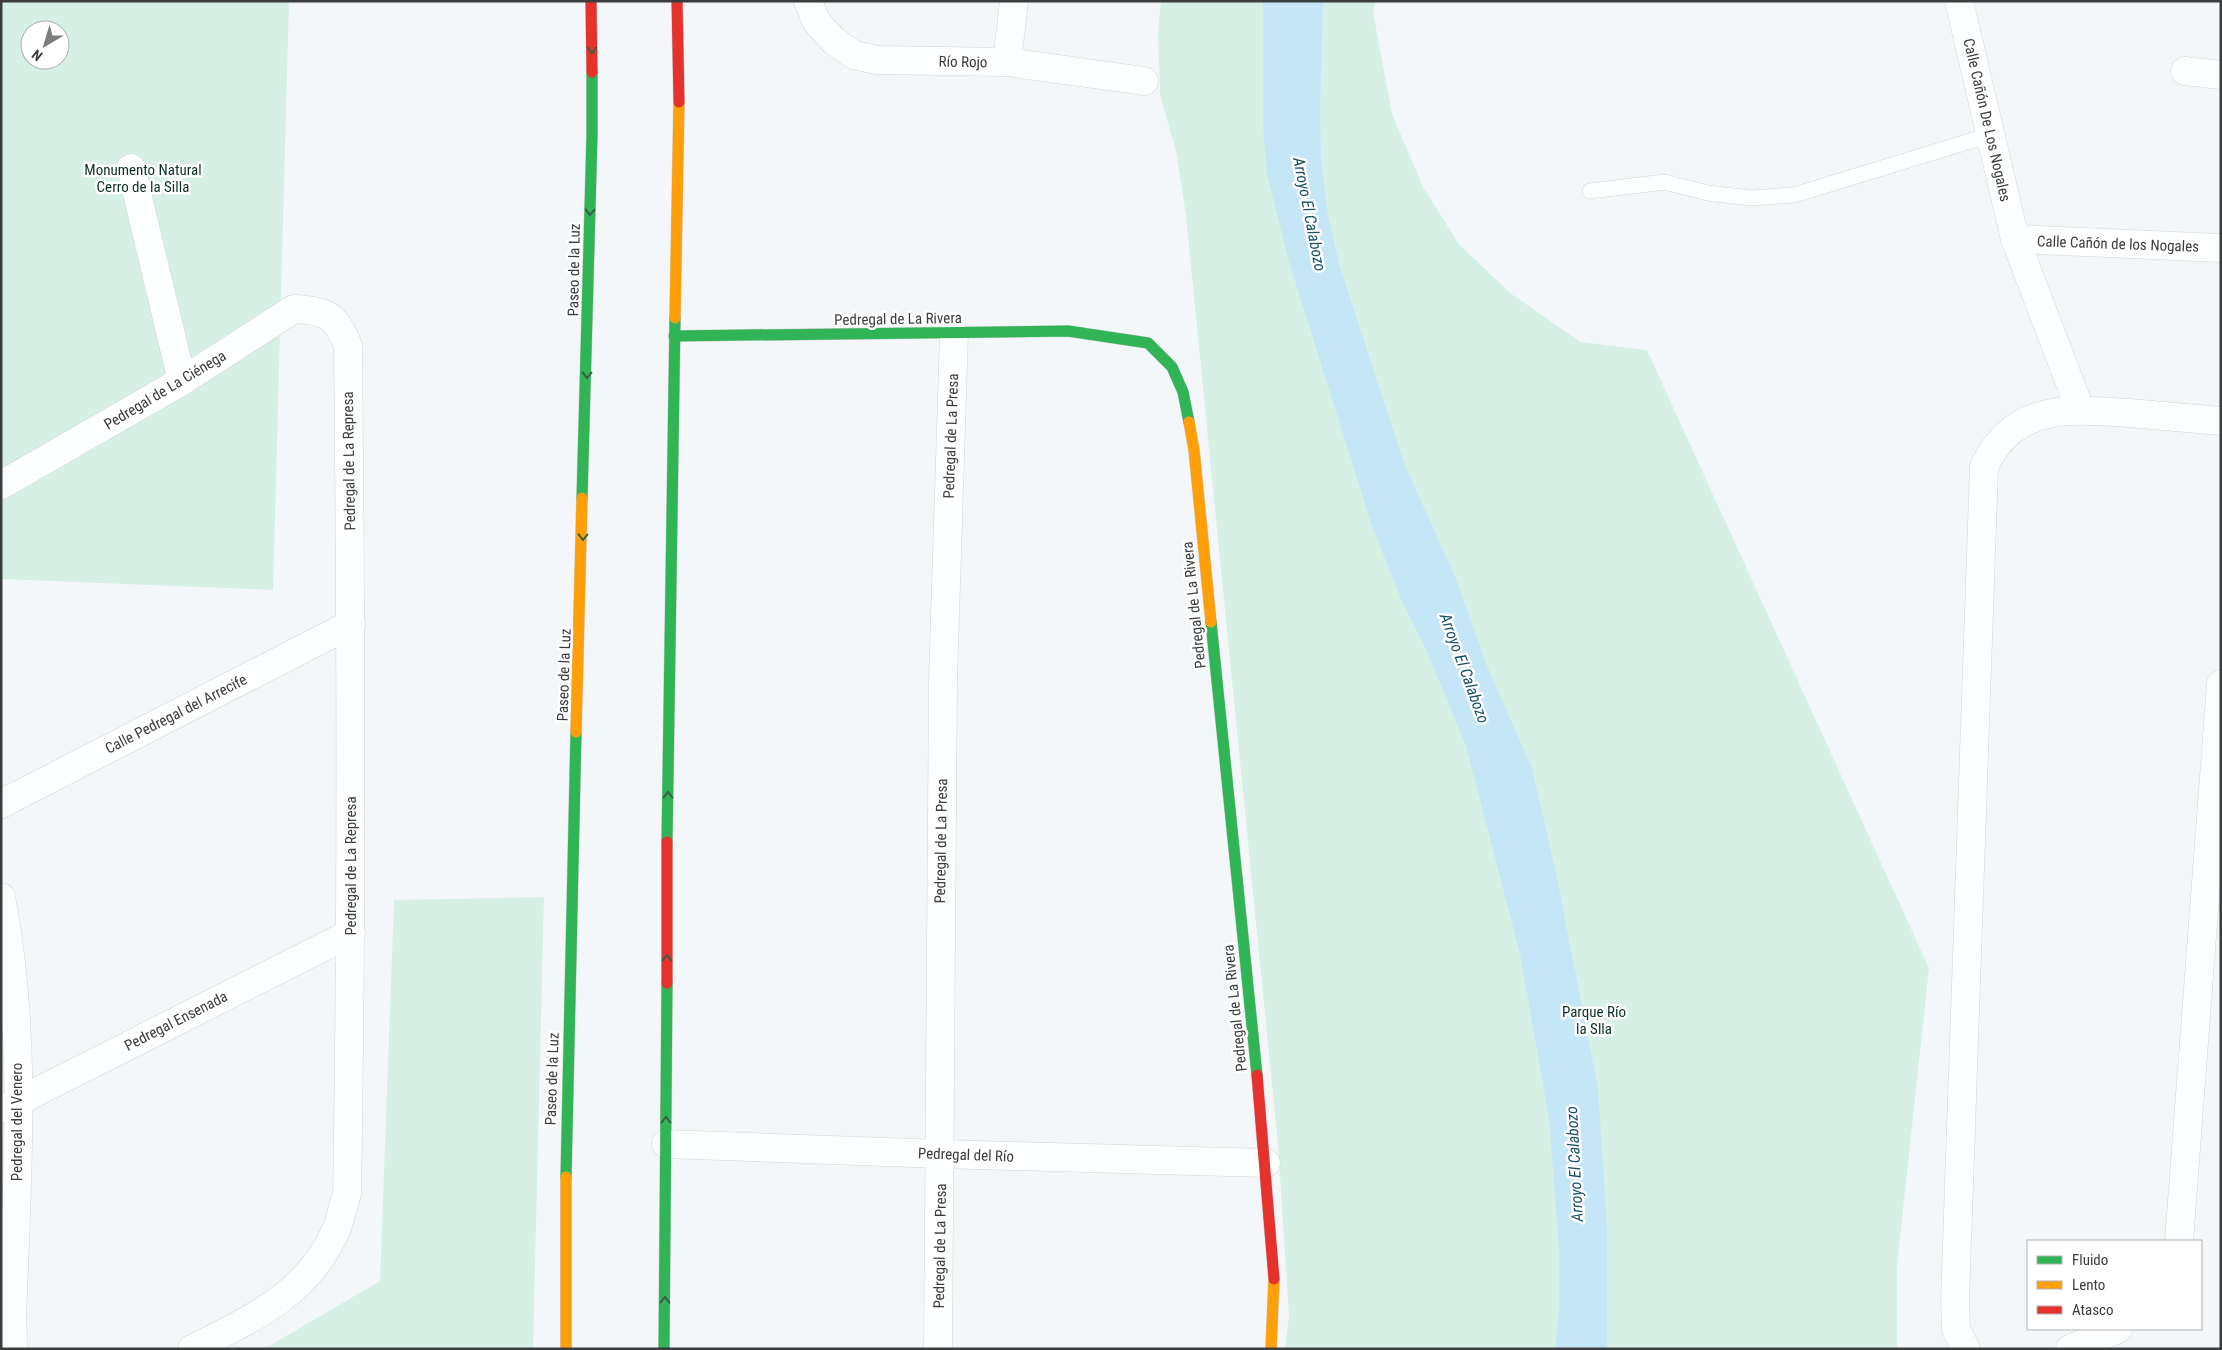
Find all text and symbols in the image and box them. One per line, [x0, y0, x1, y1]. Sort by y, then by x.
north arrow [20, 20, 70, 70]
street label: Calle Cañón De Los Nogales [1959, 37, 2015, 204]
text: N [29, 46, 45, 64]
one-way arrow [586, 46, 597, 54]
street label: Río Rojo [938, 53, 988, 71]
water label: Arroyo El Calabozo [1289, 155, 1330, 273]
park label: Monumento Natural Cerro de la Silla [84, 161, 202, 196]
one-way arrow [585, 209, 596, 217]
street label: Paseo de la Luz [564, 223, 584, 317]
street label: Calle Cañón de los Nogales [2037, 232, 2199, 256]
street label: Pedregal de La Rivera [834, 309, 962, 329]
street label: Pedregal de La Ciénega [101, 346, 229, 434]
one-way arrow [581, 371, 592, 379]
street label: Pedregal de La Presa [940, 373, 962, 499]
street label: Pedregal de La Represa [339, 391, 359, 531]
one-way arrow [578, 534, 588, 542]
street label: Pedregal de La Rivera [1178, 541, 1210, 669]
water label: Arroyo El Calabozo [1435, 610, 1493, 726]
street label: Paseo de la Luz [553, 628, 575, 722]
street label: Calle Pedregal del Arrecife [102, 670, 250, 758]
street label: Pedregal de La Presa [931, 778, 951, 904]
one-way arrow [663, 791, 673, 798]
street label: Pedregal de La Represa [342, 796, 360, 936]
street label: Pedregal de La Rivera [1219, 944, 1251, 1072]
one-way arrow [662, 953, 672, 961]
street label: Pedregal Ensenada [121, 987, 231, 1055]
park label: Parque Río la Slla [1562, 1003, 1626, 1038]
street label: Paseo de la Luz [541, 1032, 563, 1126]
street label: Pedregal del Venero [8, 1063, 26, 1181]
water label: Arroyo El Calabozo [1562, 1106, 1587, 1223]
one-way arrow [661, 1116, 671, 1124]
street label: Pedregal del Río [918, 1144, 1014, 1166]
street label: Pedregal de La Presa [930, 1183, 950, 1309]
legend [2027, 1240, 2202, 1330]
text: Fluido [2072, 1251, 2108, 1269]
text: Lento [2072, 1276, 2105, 1294]
one-way arrow [660, 1296, 670, 1304]
text: Atasco [2072, 1301, 2113, 1319]

